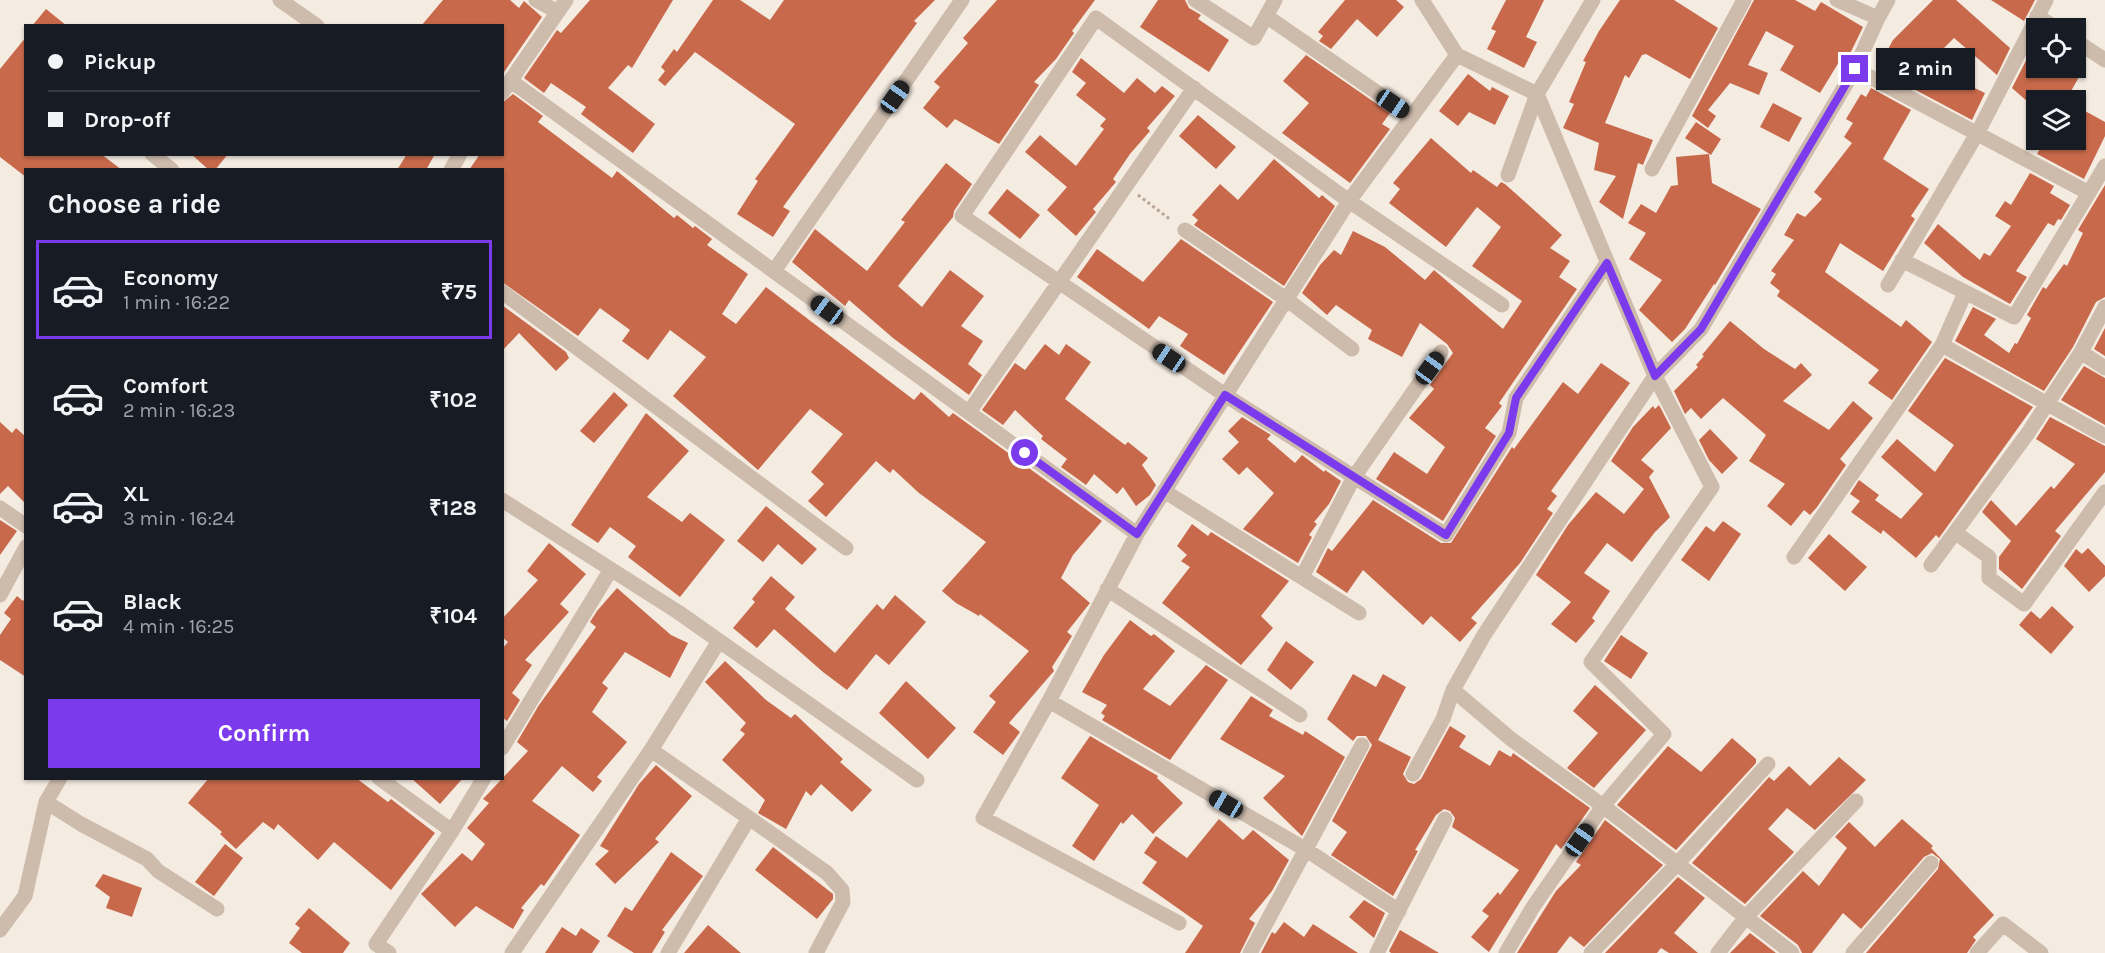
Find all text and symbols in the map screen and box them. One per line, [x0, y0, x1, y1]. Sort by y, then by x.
map controls [2026, 18, 2086, 150]
button: locate [2026, 18, 2086, 78]
callout: 2 min [1876, 48, 1975, 90]
text: Pickup [84, 49, 156, 75]
route end [1841, 55, 1868, 82]
text: 2 min [1898, 57, 1953, 80]
car [877, 77, 913, 117]
car [1373, 86, 1413, 122]
button: layers [2026, 90, 2086, 150]
text: Drop-off [84, 107, 170, 133]
text: Choose a ride [48, 188, 221, 220]
icon: car [51, 263, 105, 317]
text: Economy [123, 265, 218, 291]
text: ₹75 [441, 279, 477, 305]
text: 1 min · 16:22 [123, 291, 230, 314]
car [807, 292, 847, 328]
car [1149, 340, 1189, 376]
car [1412, 348, 1448, 388]
icon: car [51, 371, 105, 425]
text: Comfort [123, 373, 208, 399]
text: ₹102 [429, 387, 477, 413]
text: 2 min · 16:23 [123, 399, 235, 422]
route start [1011, 439, 1038, 466]
icon: car [51, 479, 105, 533]
text: XL [123, 481, 149, 507]
text: ₹128 [429, 495, 477, 521]
text: 3 min · 16:24 [123, 507, 235, 530]
icon: car [51, 587, 105, 641]
text: Black [123, 589, 182, 615]
text: ₹104 [430, 603, 477, 629]
text: 4 min · 16:25 [123, 615, 234, 638]
button: Confirm [48, 699, 480, 768]
car [1206, 787, 1246, 821]
car [1562, 820, 1598, 860]

